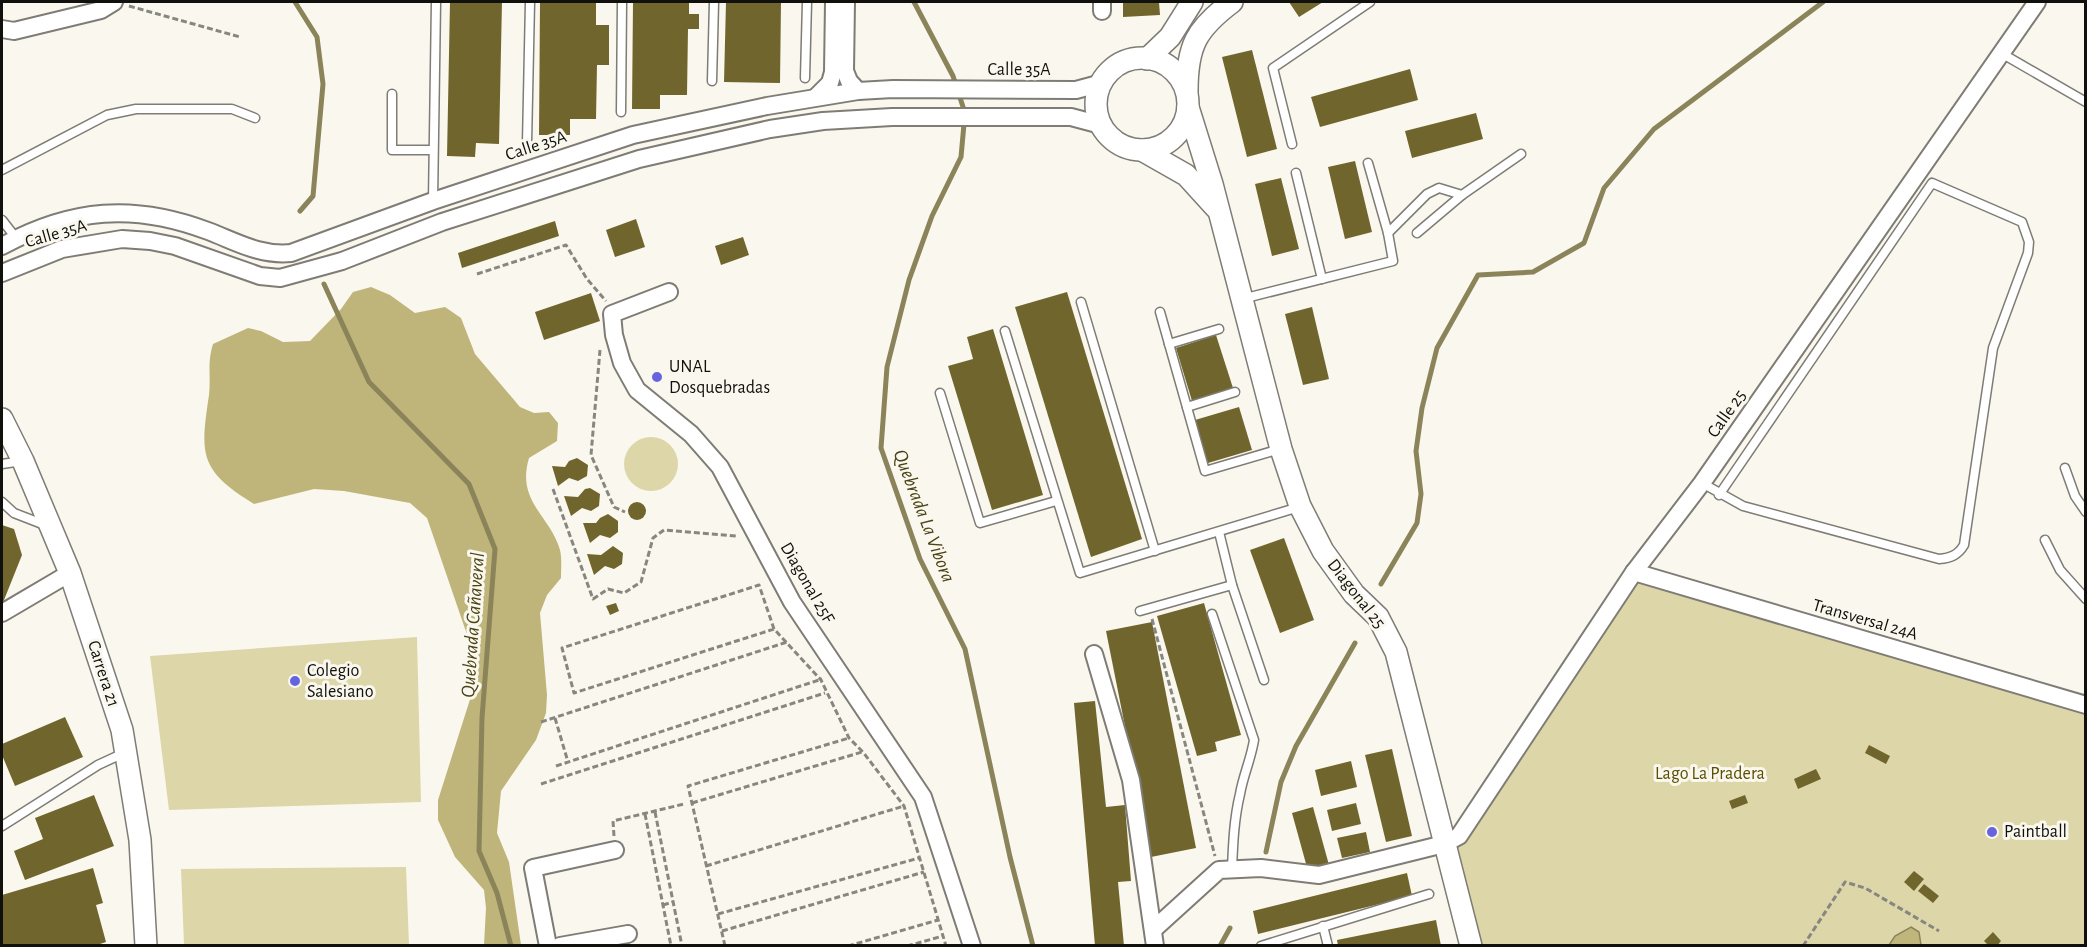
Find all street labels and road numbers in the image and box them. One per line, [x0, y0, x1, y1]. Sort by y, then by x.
street label: Calle 35A [987, 61, 1051, 79]
street label: Calle 35A [503, 127, 569, 164]
street label: Calle 35A [23, 216, 89, 251]
street label: Calle 25 [1704, 387, 1750, 441]
street label: Diagonal 25F [777, 539, 837, 627]
street label: Diagonal 25 [1324, 556, 1388, 632]
street label: Transversal 24A [1810, 596, 1920, 644]
street label: Carrera 21 [84, 639, 122, 709]

